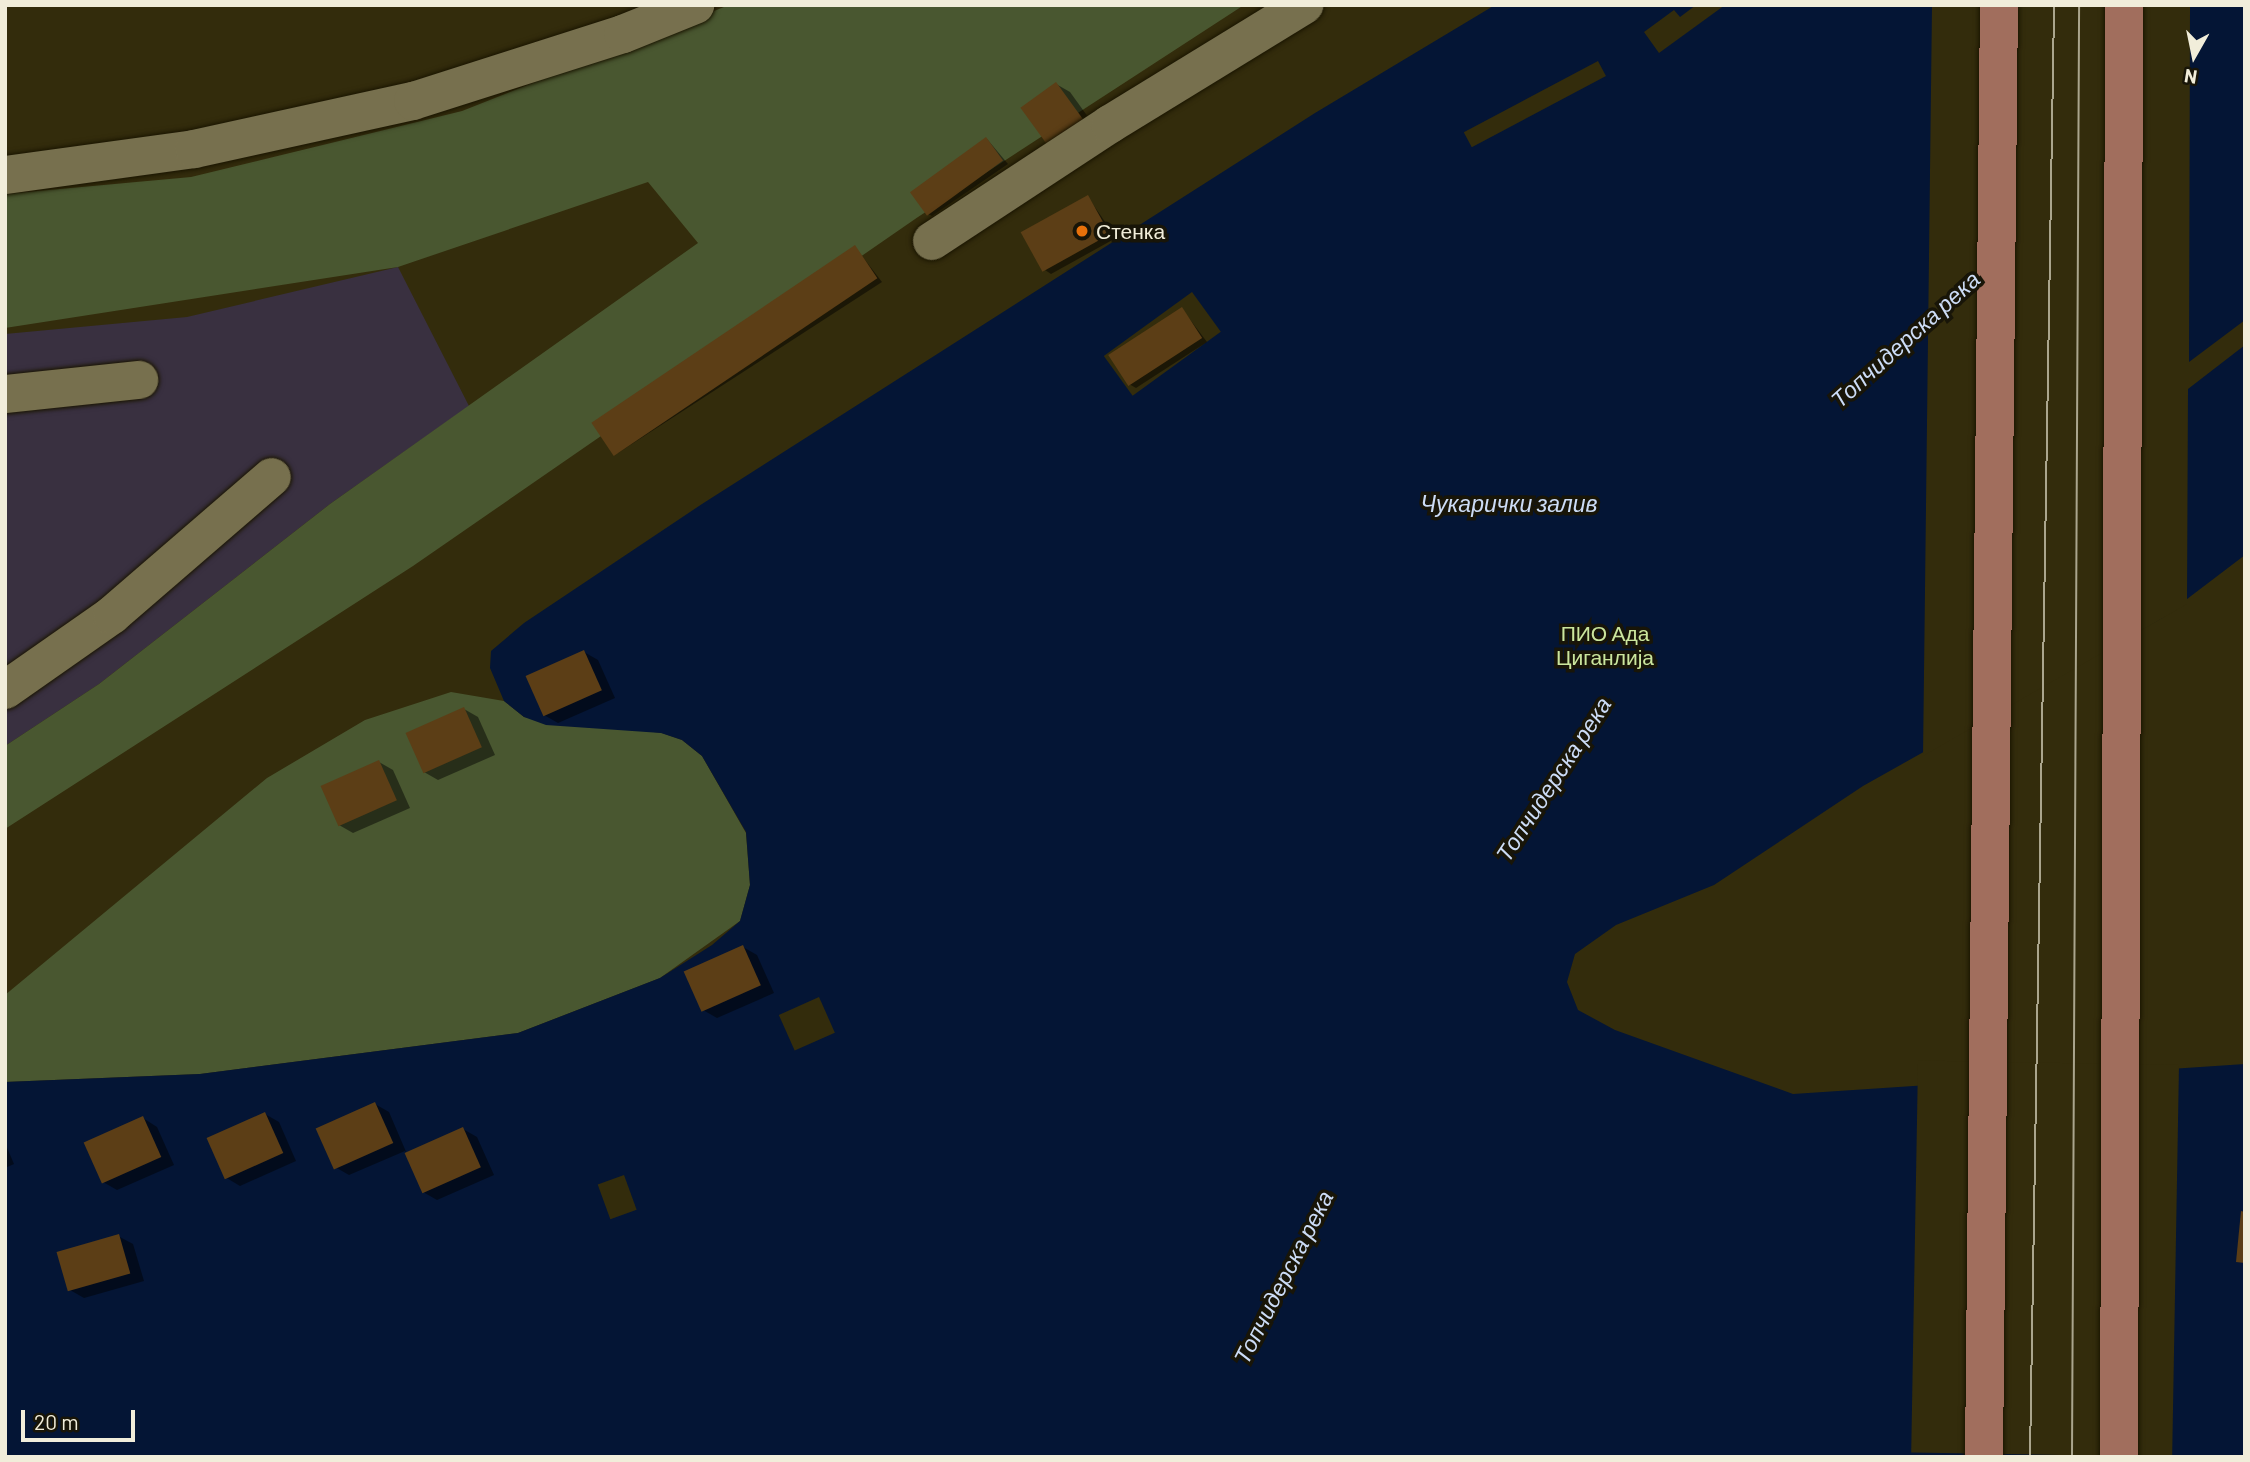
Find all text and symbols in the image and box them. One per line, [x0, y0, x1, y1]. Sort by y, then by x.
north arrow [2159, 21, 2229, 91]
text: N [2183, 65, 2199, 90]
place label: Стенка [1096, 218, 1165, 244]
marker: Стенка [1074, 223, 1090, 239]
water label: Топчидерска река [1825, 265, 1985, 413]
water label: Чукарички залив [1421, 489, 1597, 517]
park label: ПИО Ада Циганлија [1556, 620, 1654, 670]
water label: Топчидерска река [1490, 692, 1616, 866]
water label: Топчидерска река [1227, 1186, 1339, 1368]
scale bar [24, 1396, 138, 1440]
text: 20 m [34, 1409, 79, 1434]

